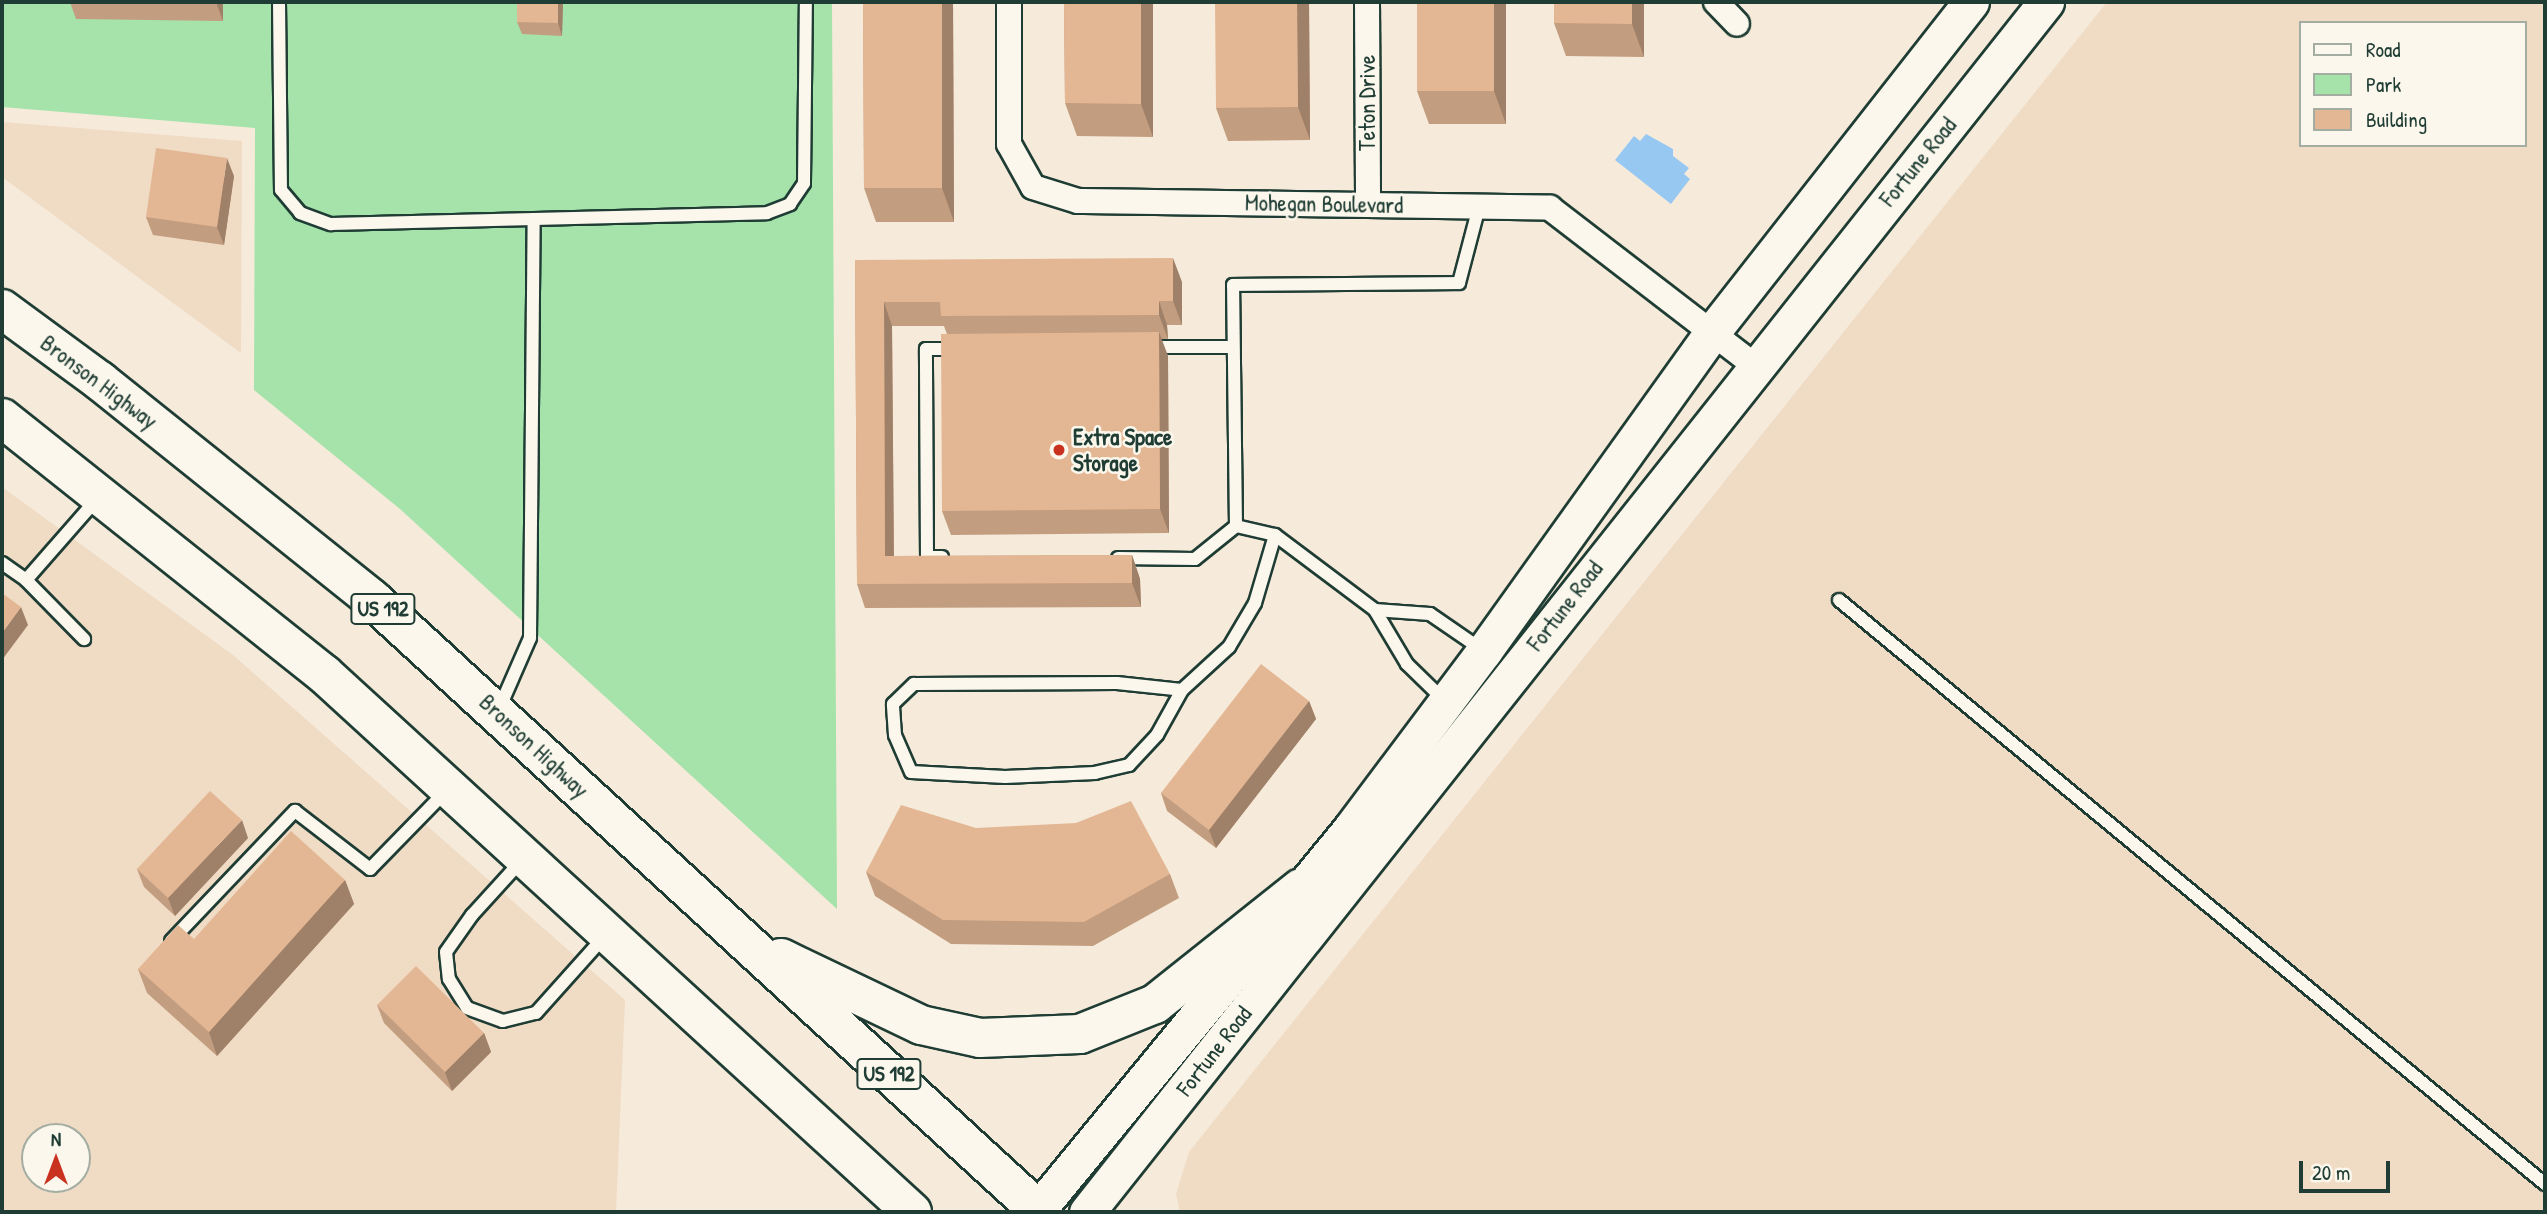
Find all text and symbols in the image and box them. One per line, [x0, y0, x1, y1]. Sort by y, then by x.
legend [2298, 21, 2526, 147]
text: Road [2366, 35, 2400, 64]
street label: Teton Drive [1353, 55, 1381, 151]
text: Park [2366, 70, 2401, 99]
text: Building [2366, 105, 2427, 134]
street label: Fortune Road [1874, 112, 1962, 212]
street label: Mohegan Boulevard [1245, 189, 1403, 219]
street label: Bronson Highway [35, 329, 163, 435]
place label: Extra Space Storage [1073, 423, 1172, 477]
marker: Extra Space Storage [1051, 442, 1067, 458]
street label: Fortune Road [1521, 556, 1609, 656]
road number: US 192 [350, 592, 416, 626]
street label: Bronson Highway [474, 688, 594, 804]
street label: Fortune Road [1170, 1001, 1258, 1101]
road number: US 192 [856, 1056, 922, 1092]
north arrow [21, 1123, 91, 1193]
text: N [51, 1126, 61, 1152]
scale bar [2302, 1148, 2393, 1192]
text: 20 m [2312, 1158, 2350, 1187]

